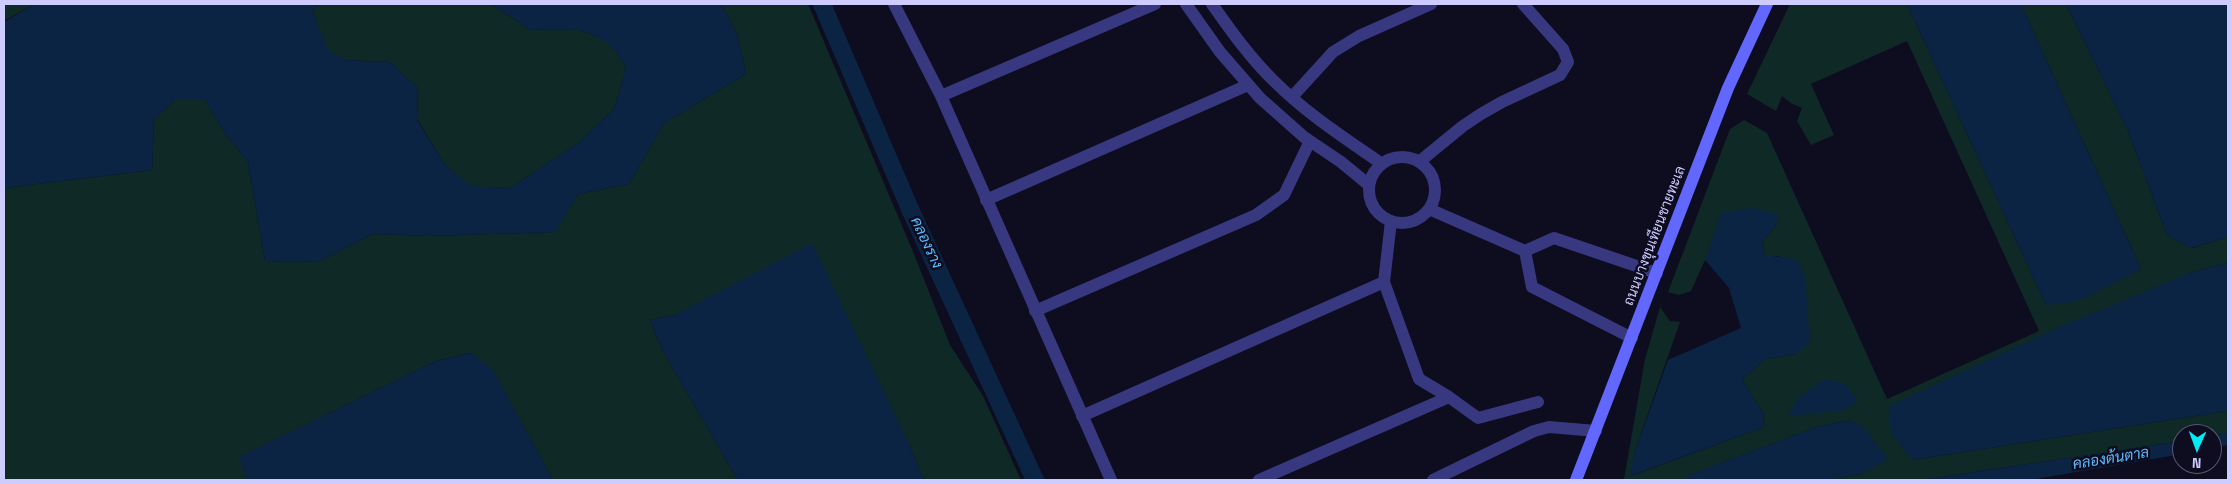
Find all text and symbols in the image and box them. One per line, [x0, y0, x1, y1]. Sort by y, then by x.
street label: ถนนบางขุนเทียนชายทะเล [1621, 164, 1689, 308]
water label: คลองราง [906, 214, 946, 272]
north arrow [2172, 424, 2222, 474]
water label: คลองต้นตาล [2072, 444, 2150, 474]
text: N [2192, 454, 2202, 472]

